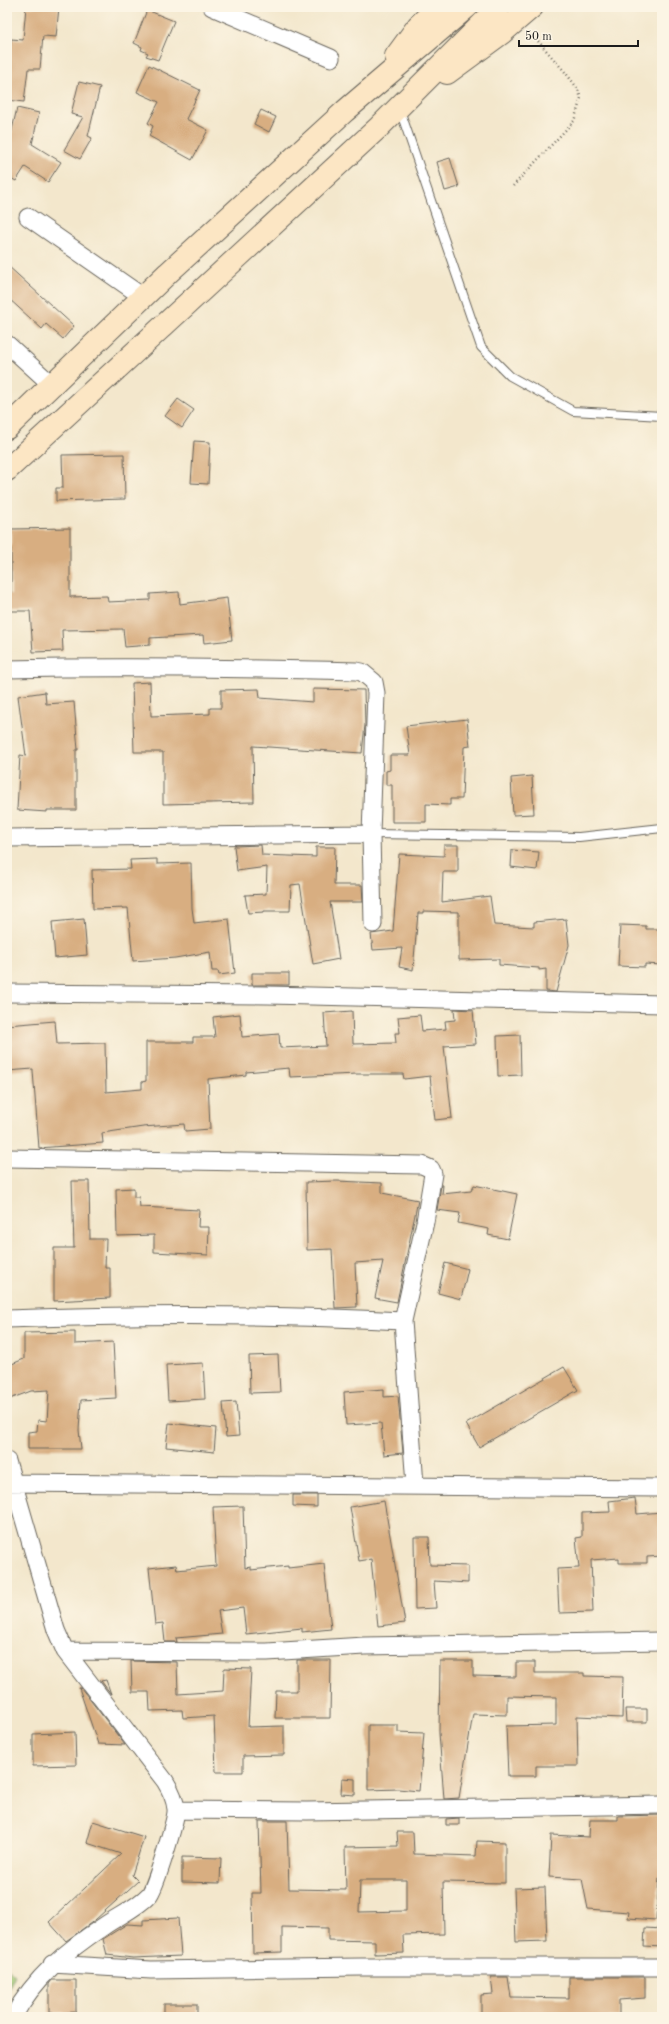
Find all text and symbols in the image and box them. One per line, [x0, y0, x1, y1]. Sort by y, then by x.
scale bar [519, 22, 638, 48]
text: 50 m [525, 30, 552, 43]

